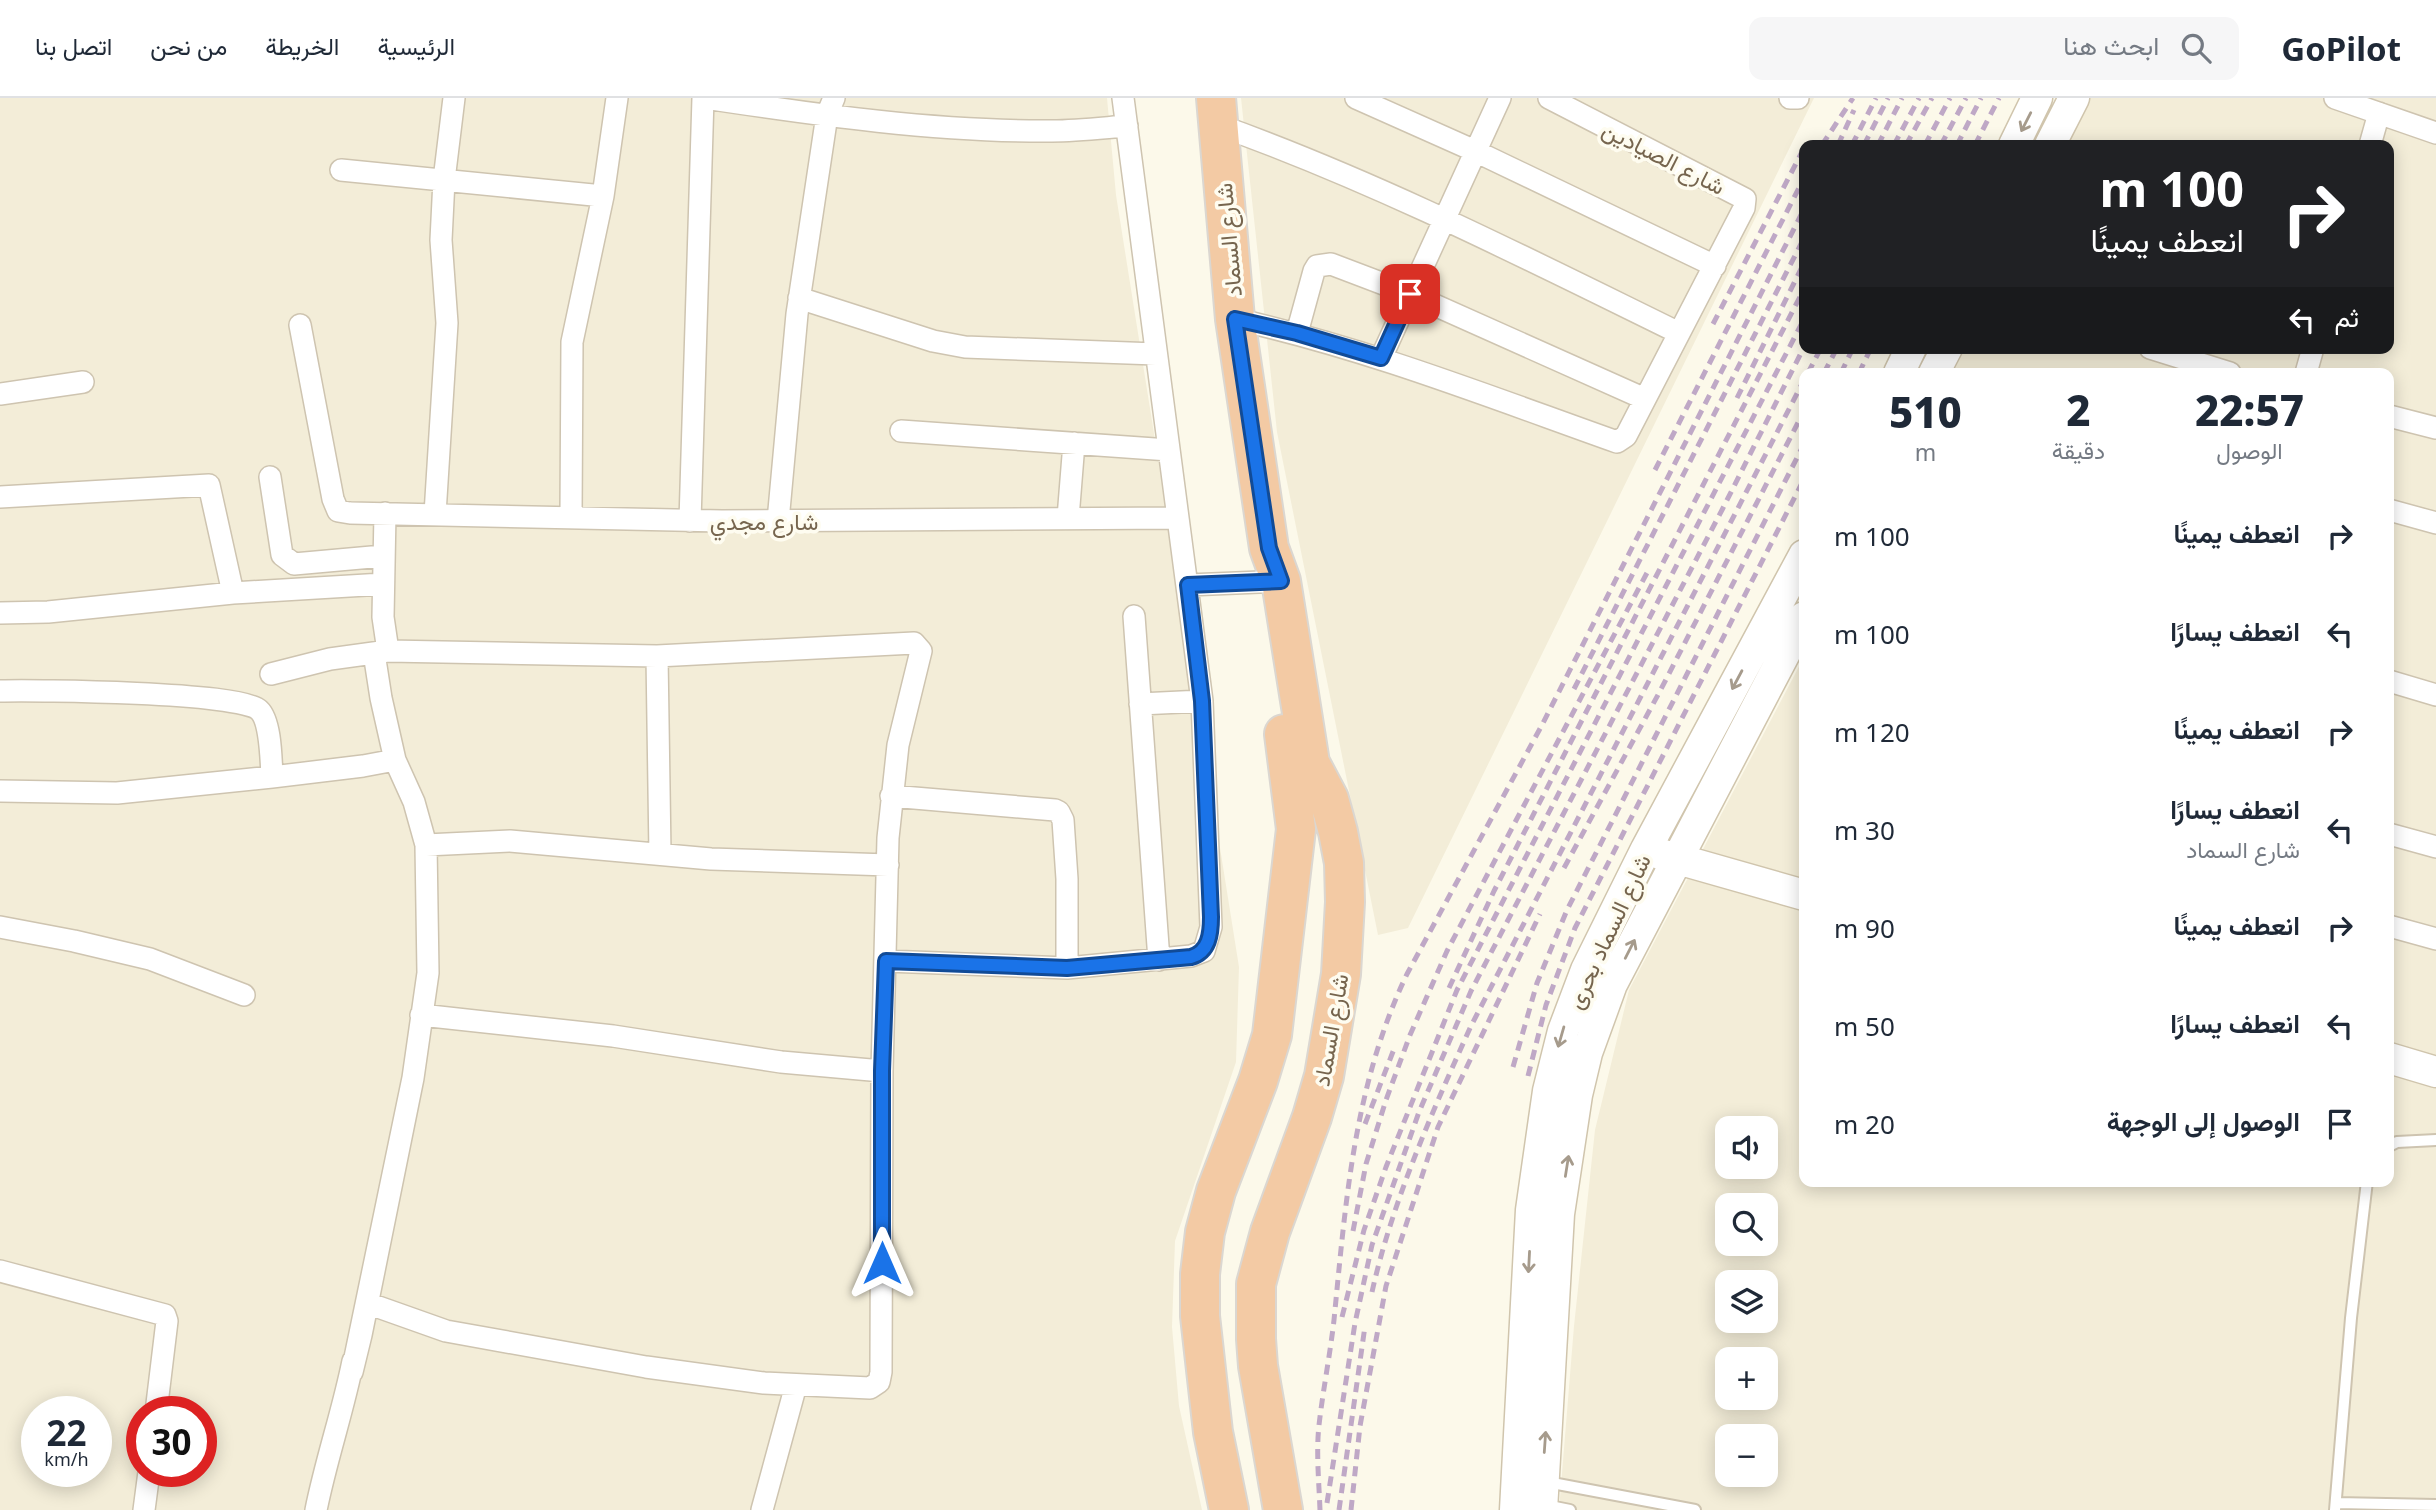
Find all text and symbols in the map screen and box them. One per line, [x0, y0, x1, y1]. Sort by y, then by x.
search box [1749, 17, 2239, 80]
text: GoPilot [2281, 26, 2401, 71]
text: ابحث هنا [2063, 27, 2159, 63]
text: اتصل بنا [35, 29, 112, 62]
text: من نحن [150, 29, 227, 62]
text: الخريطة [265, 29, 339, 62]
text: الرئيسية [377, 29, 455, 62]
icon: search [2177, 29, 2215, 67]
one-way arrow [2018, 111, 2032, 132]
street label: شارع الصيادين [1597, 112, 1731, 203]
text: 100 m [2099, 155, 2244, 221]
icon: right [2268, 168, 2359, 259]
street label: شارع السماد [1207, 182, 1250, 298]
text: انعطف يمينًا [2090, 218, 2244, 261]
pin [1380, 264, 1440, 324]
icon: arrive [1391, 275, 1429, 313]
text: ثم [2335, 299, 2359, 335]
icon: left [2283, 301, 2321, 339]
text: 2 [2066, 381, 2091, 438]
text: 22:57 [2195, 381, 2304, 438]
text: 510 [1889, 383, 1962, 440]
text: دقيقة [2052, 434, 2105, 466]
text: الوصول [2216, 434, 2283, 466]
text: m [1915, 436, 1936, 468]
street label: شارع مجدي [710, 505, 818, 541]
text: انعطف يمينًا [2173, 515, 2300, 551]
icon: right [2321, 517, 2359, 555]
text: 100 m [1834, 518, 1910, 554]
text: انعطف يسارًا [2170, 613, 2300, 649]
icon: left [2321, 615, 2359, 653]
text: 100 m [1834, 616, 1910, 652]
one-way arrow [1730, 669, 1744, 689]
text: انعطف يمينًا [2173, 711, 2300, 747]
icon: right [2321, 713, 2359, 751]
text: 120 m [1834, 714, 1910, 750]
text: انعطف يسارًا [2170, 791, 2300, 827]
icon: left [2321, 811, 2359, 849]
text: 30 m [1834, 812, 1895, 848]
text: شارع السماد [2186, 833, 2300, 865]
street label: شارع السماد بحرى [1558, 848, 1659, 1014]
text: انعطف يمينًا [2173, 907, 2300, 943]
icon: right [2321, 909, 2359, 947]
text: 90 m [1834, 910, 1895, 946]
one-way arrow [1623, 940, 1637, 960]
street label: شارع السماد [1304, 971, 1357, 1089]
text: انعطف يسارًا [2170, 1005, 2300, 1041]
icon: left [2321, 1007, 2359, 1045]
text: 50 m [1834, 1008, 1895, 1044]
one-way arrow [1554, 1026, 1567, 1048]
text: الوصول إلى الوجهة [2107, 1103, 2300, 1139]
icon: arrive [2321, 1105, 2359, 1143]
text: 20 m [1834, 1106, 1895, 1142]
map controls [1715, 1116, 1778, 1487]
button: sound [1715, 1116, 1778, 1179]
one-way arrow [1560, 1155, 1573, 1178]
button: search [1715, 1193, 1778, 1256]
position arrow [845, 1226, 919, 1300]
one-way arrow [1522, 1250, 1535, 1273]
button: layers [1715, 1270, 1778, 1333]
button: + [1715, 1347, 1778, 1410]
speed limit sign: 30 [126, 1396, 217, 1487]
text: 22 [46, 1409, 87, 1456]
button: − [1715, 1424, 1778, 1487]
one-way arrow [1539, 1431, 1552, 1454]
text: km/h [44, 1447, 89, 1471]

